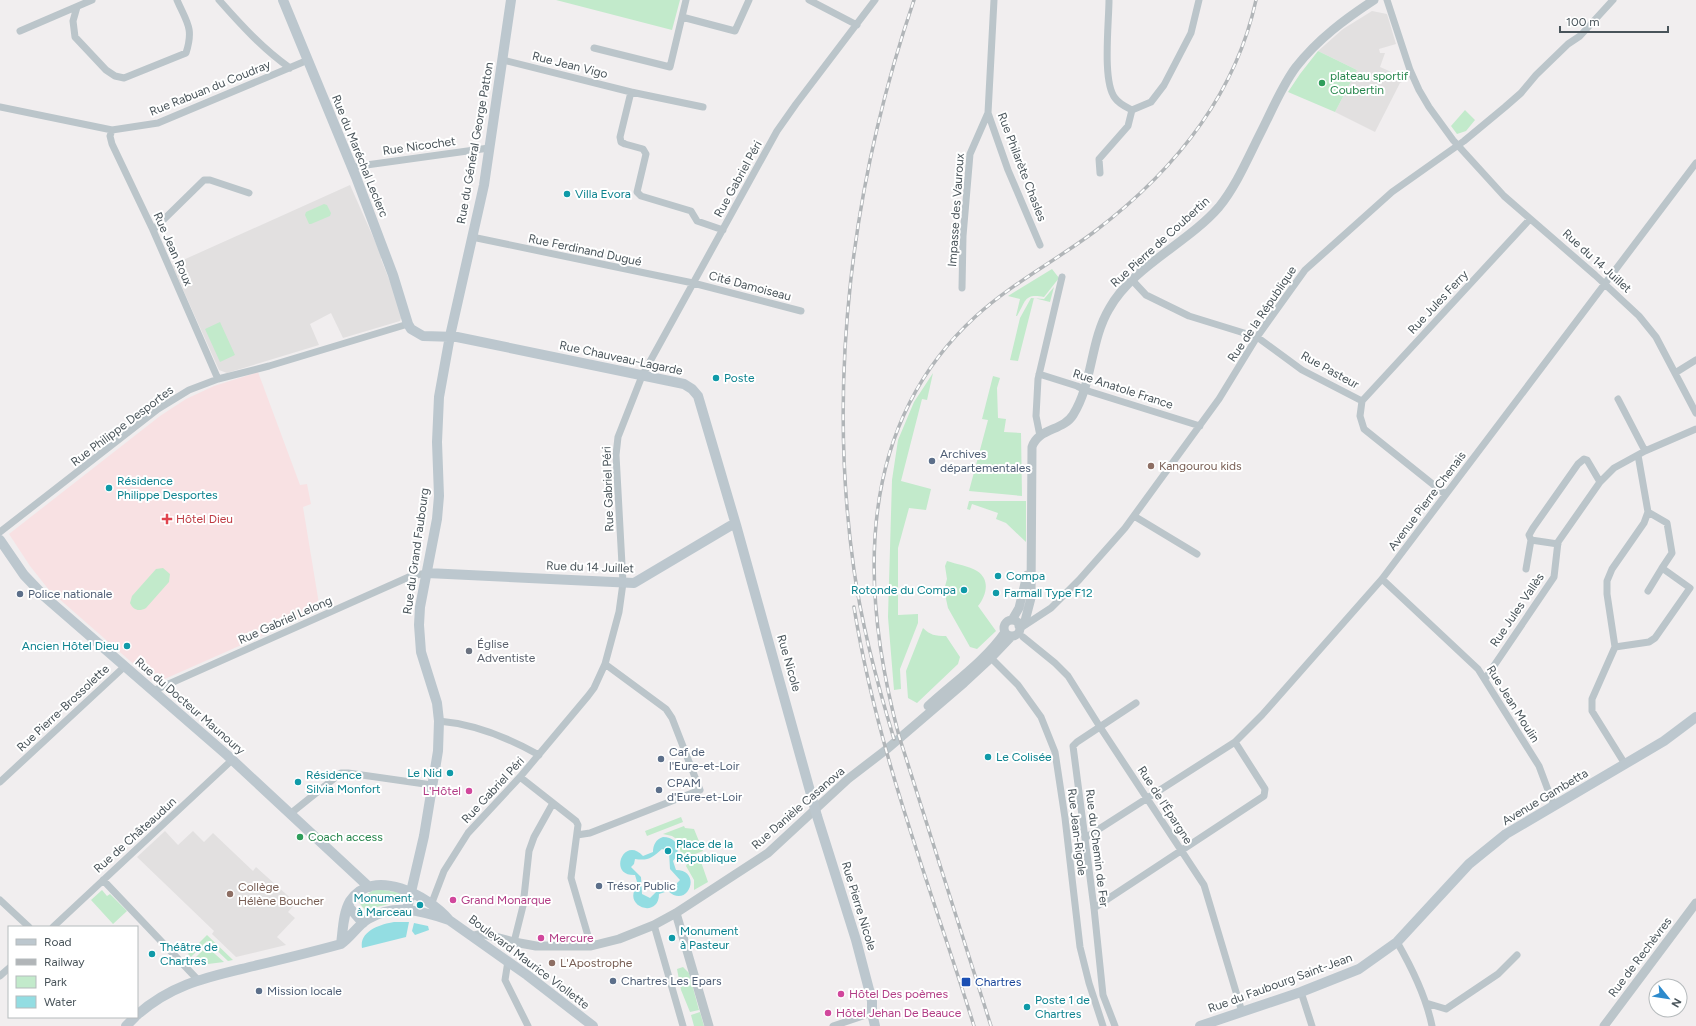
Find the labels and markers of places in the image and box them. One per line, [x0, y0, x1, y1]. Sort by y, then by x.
place label: plateau sportif Coubertin [1330, 69, 1409, 97]
marker: plateau sportif Coubertin [1317, 78, 1327, 88]
place label: Villa Evora [575, 187, 631, 201]
marker: Villa Evora [562, 189, 572, 199]
place label: Poste [724, 371, 755, 385]
marker: Poste [711, 373, 721, 383]
place label: Archives départementales [940, 447, 1031, 475]
marker: Archives départementales [927, 456, 937, 466]
place label: Kangourou kids [1159, 459, 1242, 473]
marker: Kangourou kids [1146, 461, 1156, 471]
place label: Résidence Philippe Desportes [117, 474, 218, 502]
marker: Résidence Philippe Desportes [104, 483, 114, 493]
place label: Hôtel Dieu [176, 512, 233, 526]
marker: Hôtel Dieu [161, 513, 173, 525]
place label: Compa [1006, 569, 1045, 583]
marker: Compa [993, 571, 1003, 581]
place label: Rotonde du Compa [851, 583, 956, 597]
marker: Rotonde du Compa [959, 585, 969, 595]
place label: Farmall Type F12 [1004, 586, 1093, 600]
place label: Police nationale [28, 587, 113, 601]
marker: Farmall Type F12 [991, 588, 1001, 598]
marker: Police nationale [15, 589, 25, 599]
place label: Église Adventiste [477, 637, 536, 665]
place label: Ancien Hôtel Dieu [22, 639, 119, 653]
marker: Ancien Hôtel Dieu [122, 641, 132, 651]
marker: Église Adventiste [464, 646, 474, 656]
place label: Caf de l'Eure-et-Loir [669, 745, 740, 773]
place label: Le Colisée [996, 750, 1052, 764]
marker: Le Colisée [983, 752, 993, 762]
marker: Caf de l'Eure-et-Loir [656, 754, 666, 764]
place label: Le Nid [407, 766, 442, 780]
place label: Résidence Silvia Monfort [306, 768, 381, 796]
marker: Le Nid [445, 768, 455, 778]
place label: CPAM d'Eure-et-Loir [667, 776, 742, 804]
marker: Résidence Silvia Monfort [293, 777, 303, 787]
place label: L'Hôtel [423, 784, 461, 798]
marker: CPAM d'Eure-et-Loir [654, 785, 664, 795]
marker: L'Hôtel [464, 786, 474, 796]
place label: Coach access [308, 830, 383, 844]
marker: Coach access [295, 832, 305, 842]
place label: Place de la République [676, 837, 737, 865]
marker: Place de la République [663, 846, 673, 856]
place label: Trésor Public [607, 879, 676, 893]
place label: Collège Hélène Boucher [238, 880, 324, 908]
marker: Trésor Public [594, 881, 604, 891]
marker: Collège Hélène Boucher [225, 889, 235, 899]
place label: Monument à Marceau [353, 891, 412, 919]
place label: Grand Monarque [461, 893, 552, 907]
marker: Grand Monarque [448, 895, 458, 905]
marker: Monument à Marceau [415, 900, 425, 910]
place label: Monument à Pasteur [680, 924, 739, 952]
place label: Mercure [549, 931, 594, 945]
marker: Mercure [536, 933, 546, 943]
marker: Monument à Pasteur [667, 933, 677, 943]
place label: Théâtre de Chartres [160, 940, 218, 968]
marker: Théâtre de Chartres [147, 949, 157, 959]
place label: L'Apostrophe [560, 956, 633, 970]
marker: L'Apostrophe [547, 958, 557, 968]
place label: Chartres Les Epars [621, 974, 722, 988]
place label: Chartres [975, 975, 1022, 989]
marker: Chartres Les Epars [608, 976, 618, 986]
marker: Chartres [960, 976, 972, 988]
place label: Mission locale [267, 984, 342, 998]
marker: Mission locale [254, 986, 264, 996]
place label: Hôtel Des poèmes [849, 987, 948, 1001]
marker: Hôtel Des poèmes [836, 989, 846, 999]
place label: Poste 1 de Chartres [1035, 993, 1090, 1021]
marker: Poste 1 de Chartres [1022, 1002, 1032, 1012]
place label: Hôtel Jehan De Beauce [836, 1006, 962, 1020]
marker: Hôtel Jehan De Beauce [823, 1008, 833, 1018]

